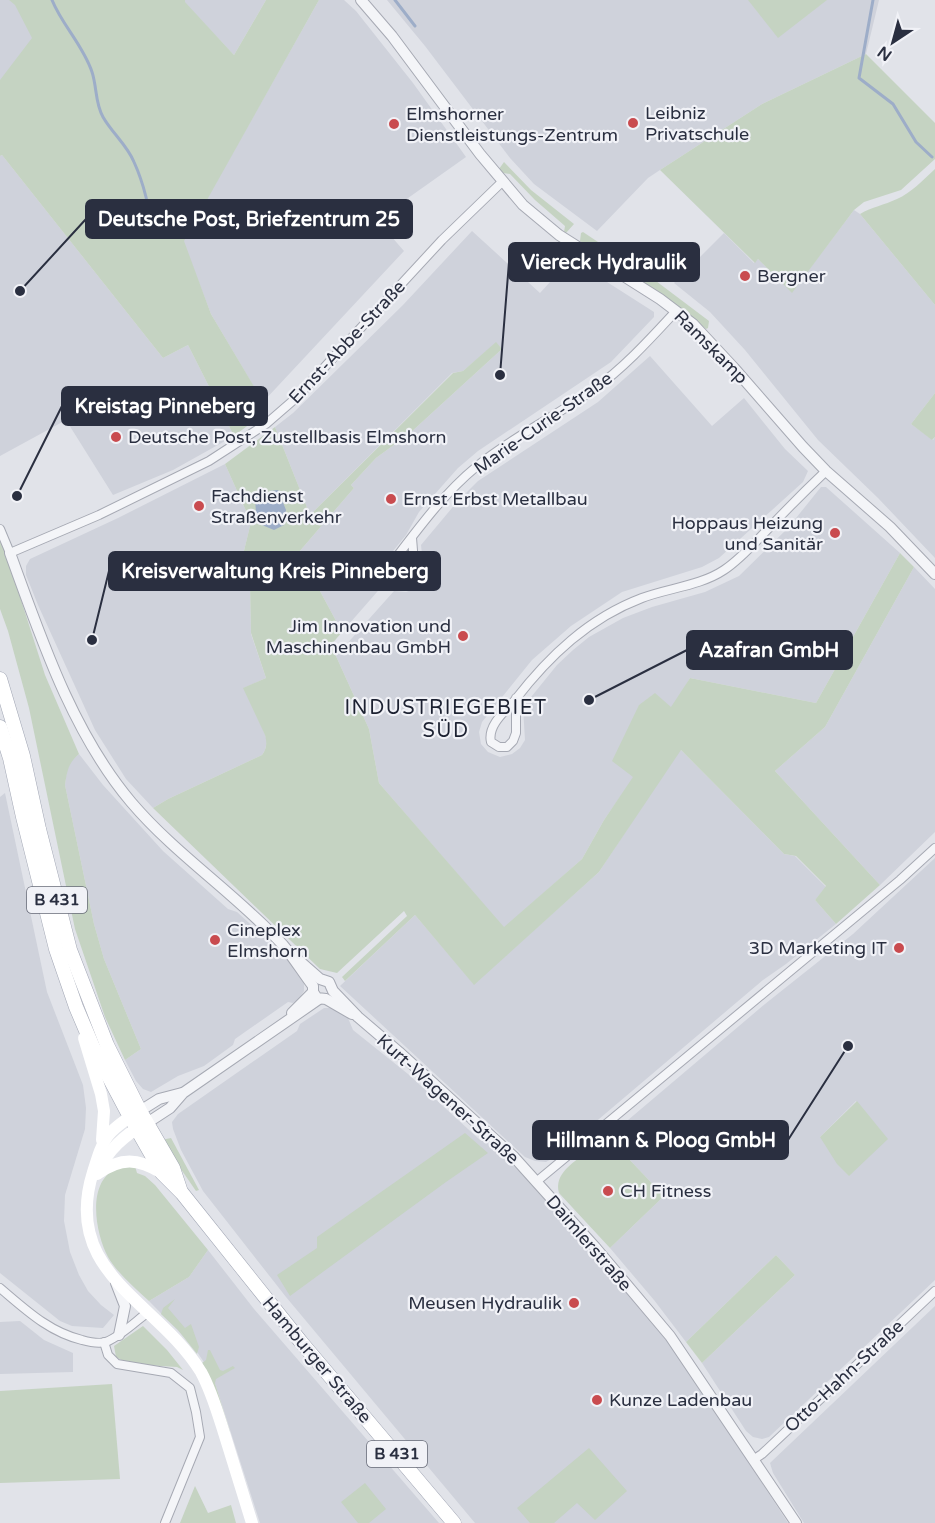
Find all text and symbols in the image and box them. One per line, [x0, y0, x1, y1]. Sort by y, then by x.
north arrow [863, 12, 923, 72]
text: N [874, 41, 896, 65]
place label: Leibniz Privatschule [645, 102, 749, 145]
place label: Elmshorner Dienstleistungs-Zentrum [406, 103, 618, 146]
marker: Leibniz Privatschule [626, 116, 640, 130]
marker: Elmshorner Dienstleistungs-Zentrum [387, 117, 401, 131]
callout: Deutsche Post, Briefzentrum 25 [86, 200, 412, 238]
text: Deutsche Post, Briefzentrum 25 [98, 208, 400, 232]
callout: Viereck Hydraulik [509, 243, 699, 281]
text: Viereck Hydraulik [521, 251, 687, 275]
place label: Bergner [757, 265, 826, 287]
marker: Bergner [738, 269, 752, 283]
street label: Ernst-Abbe-Straße [284, 276, 410, 408]
street label: Ramskamp [669, 305, 753, 389]
street label: Marie-Curie-Straße [470, 367, 616, 479]
callout: Kreistag Pinneberg [62, 387, 267, 425]
text: Kreistag Pinneberg [74, 395, 256, 419]
place label: Deutsche Post, Zustellbasis Elmshorn [128, 426, 447, 448]
marker: Deutsche Post, Zustellbasis Elmshorn [109, 430, 123, 444]
place label: Fachdienst Straßenverkehr [211, 485, 342, 528]
place label: Ernst Erbst Metallbau [403, 488, 588, 510]
marker: Ernst Erbst Metallbau [384, 492, 398, 506]
marker: Fachdienst Straßenverkehr [192, 499, 206, 513]
place label: Hoppaus Heizung und Sanitär [671, 512, 823, 555]
marker: Hoppaus Heizung und Sanitär [828, 526, 842, 540]
callout: Kreisverwaltung Kreis Pinneberg [109, 552, 440, 590]
text: Kreisverwaltung Kreis Pinneberg [121, 560, 429, 584]
place label: Jim Innovation und Maschinenbau GmbH [266, 615, 451, 658]
marker: Jim Innovation und Maschinenbau GmbH [456, 629, 470, 643]
callout: Azafran GmbH [687, 631, 852, 669]
text: Azafran GmbH [699, 639, 839, 663]
district label: INDUSTRIEGEBIET SÜD [344, 696, 548, 743]
road number: B 431 [27, 887, 87, 913]
place label: Cineplex Elmshorn [227, 919, 308, 962]
marker: Cineplex Elmshorn [208, 933, 222, 947]
place label: 3D Marketing IT [749, 937, 887, 959]
marker: 3D Marketing IT [892, 941, 906, 955]
street label: Kurt-Wagener-Straße [372, 1029, 524, 1169]
callout: Hillmann & Ploog GmbH [533, 1121, 788, 1159]
text: Hillmann & Ploog GmbH [546, 1129, 776, 1153]
place label: CH Fitness [620, 1180, 711, 1202]
marker: CH Fitness [601, 1184, 615, 1198]
street label: Daimlerstraße [541, 1191, 637, 1295]
street label: Hamburger Straße [258, 1292, 376, 1428]
place label: Meusen Hydraulik [408, 1292, 562, 1314]
marker: Meusen Hydraulik [567, 1296, 581, 1310]
street label: Otto-Hahn-Straße [780, 1315, 908, 1437]
place label: Kunze Ladenbau [609, 1389, 752, 1411]
marker: Kunze Ladenbau [590, 1393, 604, 1407]
road number: B 431 [367, 1441, 427, 1467]

